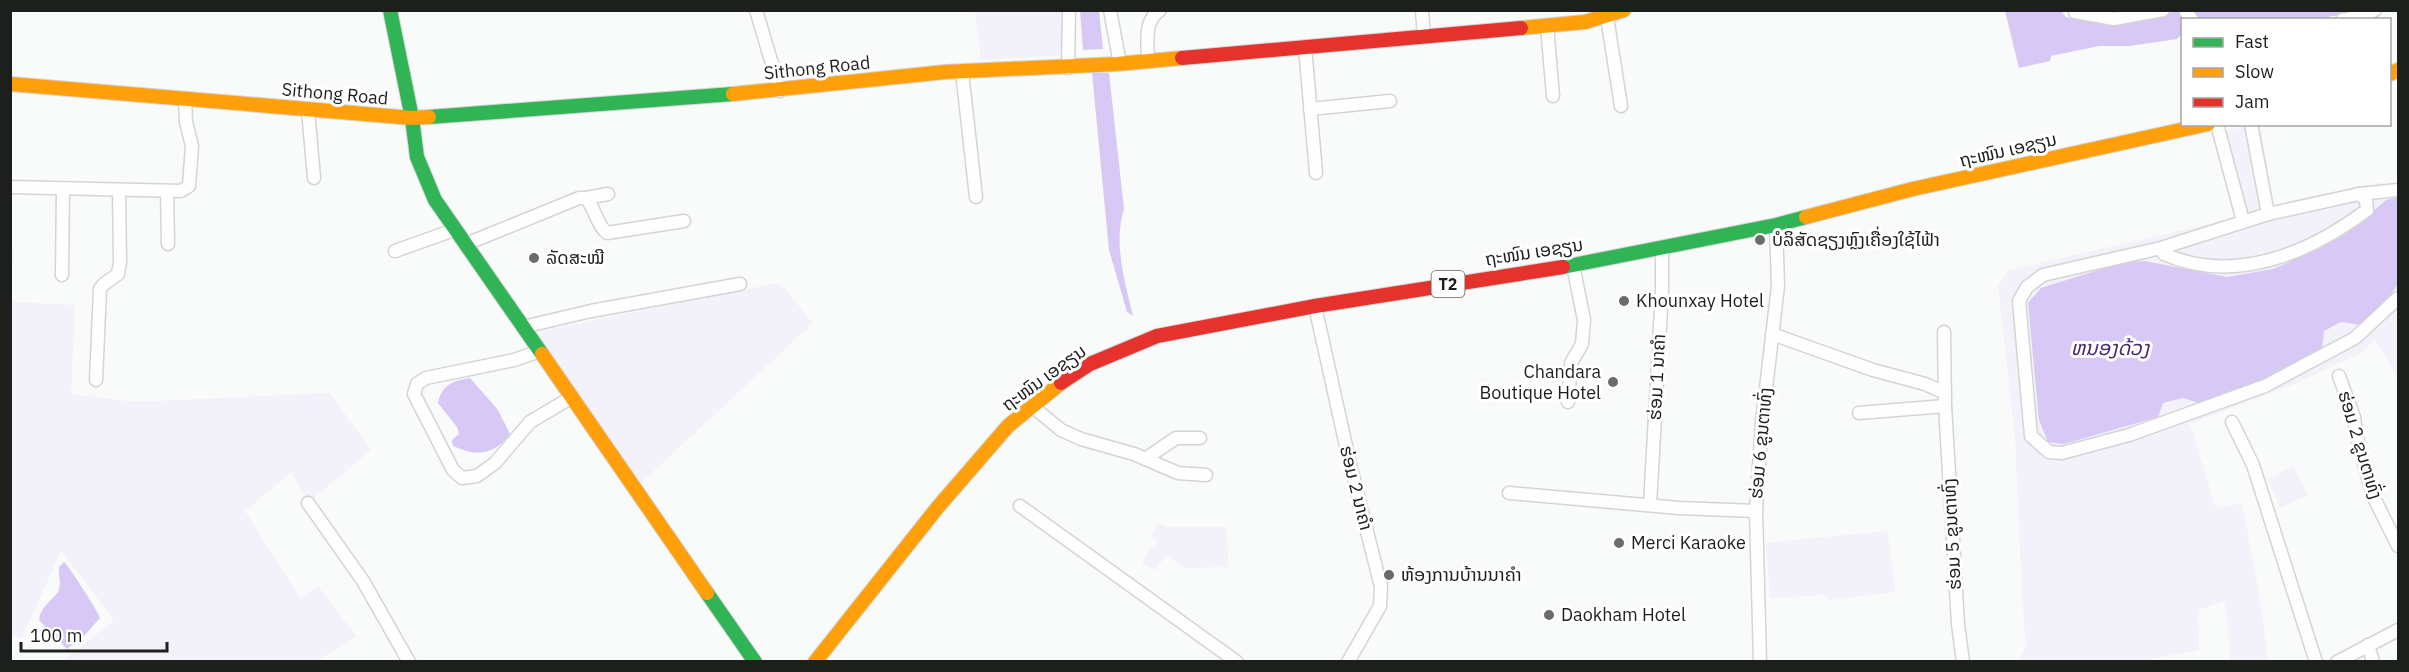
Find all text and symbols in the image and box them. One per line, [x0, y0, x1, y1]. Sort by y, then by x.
legend [2181, 18, 2391, 126]
text: Fast [2235, 30, 2269, 53]
street label: Sithong Road [763, 50, 871, 85]
text: Slow [2235, 60, 2274, 83]
street label: Sithong Road [281, 77, 389, 110]
text: Jam [2235, 90, 2270, 113]
street label: ຖະໜົນ ເອຊຽນ [1957, 127, 2059, 172]
place label: ບໍລິສັດຊຽງຫຼົງເຄື່ອງໃຊ້ໄຟ້າ [1772, 226, 1940, 251]
street label: ຖະໜົນ ເອຊຽນ [1483, 232, 1585, 271]
marker: ບໍລິສັດຊຽງຫຼົງເຄື່ອງໃຊ້ໄຟ້າ [1753, 233, 1767, 247]
place label: ລັດສະໝີ [546, 246, 605, 269]
marker: ລັດສະໝີ [527, 251, 541, 265]
road number: T2 [1432, 271, 1464, 297]
place label: Khounxay Hotel [1636, 289, 1764, 312]
marker: Khounxay Hotel [1617, 294, 1631, 308]
street label: ຮ່ອມ 1 ນາຄຳ [1643, 333, 1670, 421]
water label: ຫນອງດ້ວງ [2071, 334, 2151, 361]
street label: ຖະໜົນ ເອຊຽນ [997, 339, 1091, 416]
place label: Chandara Boutique Hotel [1480, 360, 1601, 404]
marker: Chandara Boutique Hotel [1606, 375, 1620, 389]
street label: ຮ່ອມ 6 ຂູນຕາທົ່ງ [1743, 386, 1778, 500]
street label: ຮ່ອມ 2 ຂູນຕາທົ່ງ [2332, 388, 2389, 502]
street label: ຮ່ອມ 2 ນາຄຳ [1335, 443, 1378, 533]
street label: ຮ່ອມ 5 ຂູນຕາທົ່ງ [1936, 478, 1967, 591]
place label: Merci Karaoke [1631, 531, 1746, 554]
marker: Merci Karaoke [1612, 536, 1626, 550]
place label: ຫ້ອງການບ້ານນາຄໍາ [1401, 563, 1522, 586]
marker: ຫ້ອງການບ້ານນາຄໍາ [1382, 568, 1396, 582]
place label: Daokham Hotel [1561, 603, 1686, 626]
marker: Daokham Hotel [1542, 608, 1556, 622]
scale bar [21, 615, 166, 653]
text: 100 m [30, 624, 82, 647]

